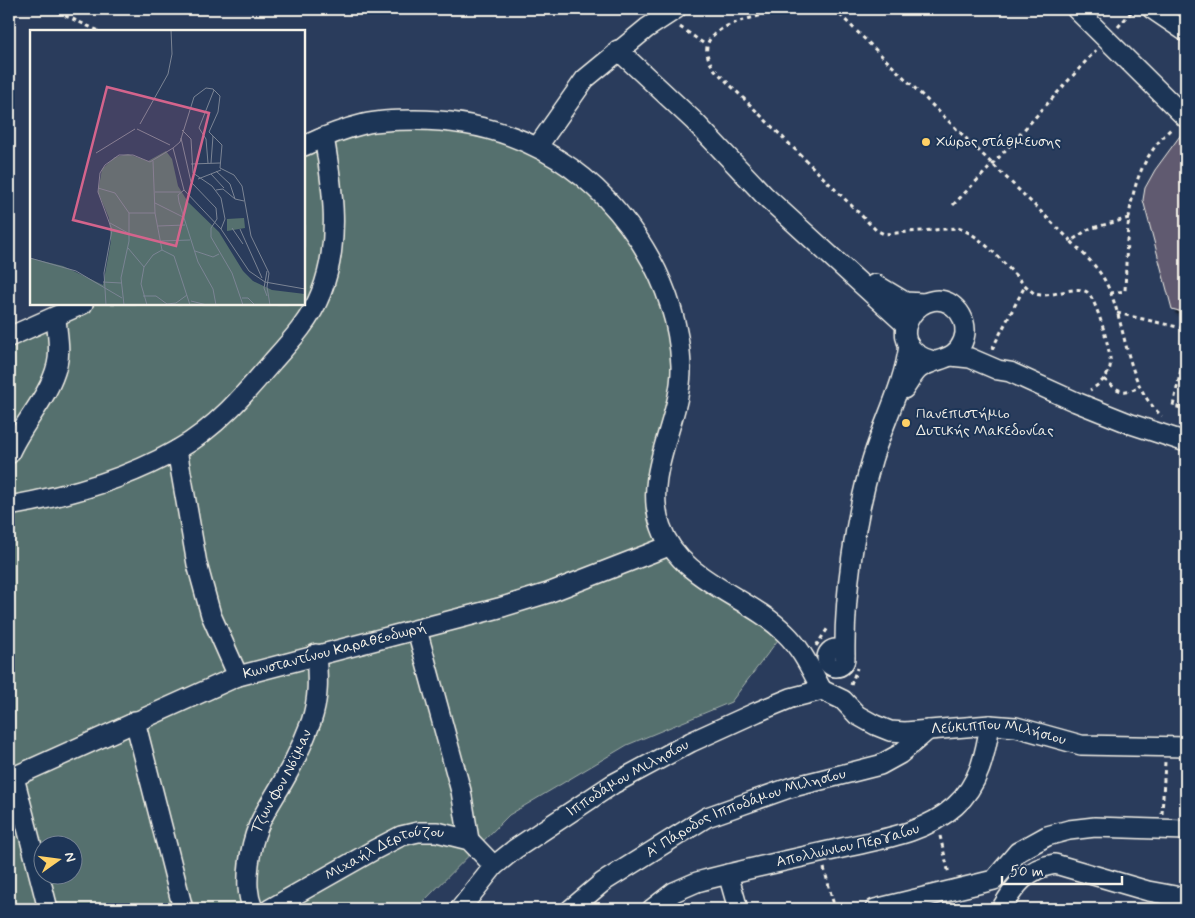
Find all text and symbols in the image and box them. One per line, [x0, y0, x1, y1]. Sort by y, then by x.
inset map [30, 30, 305, 305]
place label: Χώρος στάθμευσης [936, 132, 1061, 152]
marker: Χώρος στάθμευσης [920, 136, 932, 148]
place label: Πανεπιστήμιο Δυτικής Μακεδονίας [916, 404, 1054, 441]
marker: Πανεπιστήμιο Δυτικής Μακεδονίας [900, 417, 912, 429]
street label: Κωνσταντίνου Καραθεοδωρή [241, 617, 428, 684]
street label: Λεύκιππου Μιλήσιου [930, 715, 1068, 750]
street label: Τζων Φον Νόϊμαν [246, 726, 317, 837]
street label: Ιπποδάμου Μιλησίου [563, 735, 693, 822]
street label: Α' Πάροδος Ιπποδάμου Μιλησίου [642, 764, 848, 863]
street label: Απολλώνιου Περγαίου [774, 819, 923, 872]
street label: Μιχαήλ Δερτούζου [321, 822, 446, 886]
north arrow [32, 836, 82, 886]
text: N [60, 850, 80, 864]
scale bar [1002, 853, 1122, 885]
text: 50 m [1010, 862, 1044, 882]

